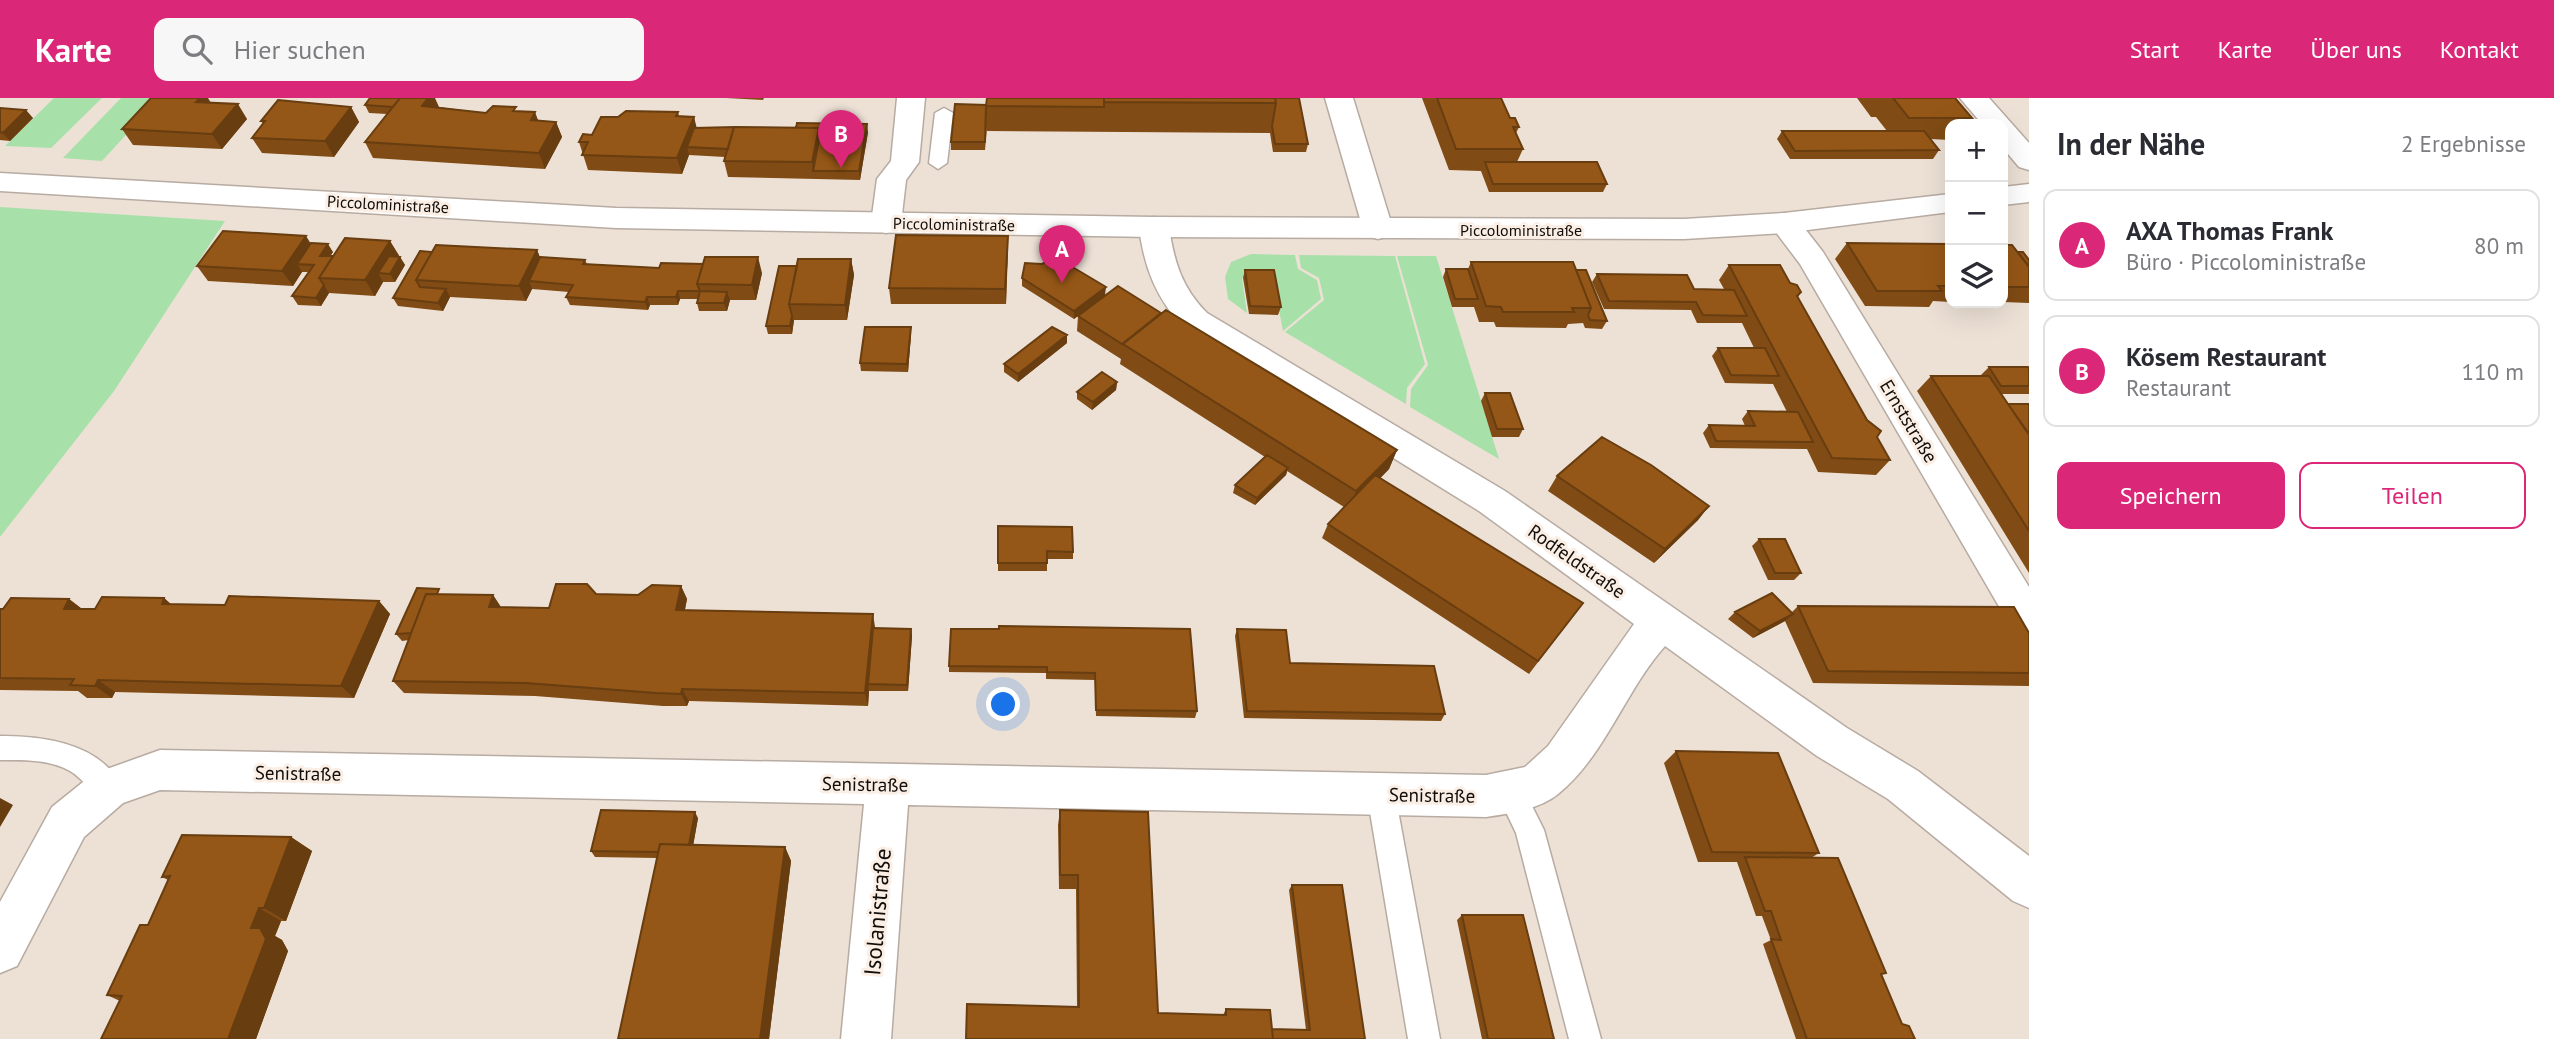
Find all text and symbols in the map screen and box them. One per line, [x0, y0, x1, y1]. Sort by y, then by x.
search box [154, 18, 644, 81]
text: Karte [35, 28, 112, 71]
icon: search [178, 30, 216, 68]
text: Hier suchen [234, 33, 366, 66]
text: Start [2130, 34, 2179, 65]
text: Karte [2217, 34, 2272, 65]
text: Über uns [2310, 34, 2402, 65]
text: Kontakt [2440, 34, 2519, 65]
pin: B [818, 110, 864, 168]
map controls [1945, 119, 2008, 308]
button: + [1945, 119, 2008, 182]
text: In der Nähe [2057, 124, 2205, 163]
text: 2 Ergebnisse [2401, 129, 2526, 158]
button: − [1945, 182, 2008, 245]
street label: Piccoloministraße [326, 191, 450, 217]
street label: Piccoloministraße [893, 213, 1015, 235]
text: AXA Thomas Frank [2126, 214, 2333, 247]
street label: Piccoloministraße [1460, 220, 1582, 240]
pin: A [1039, 225, 1085, 283]
text: A [2075, 231, 2089, 260]
text: 80 m [2474, 231, 2524, 260]
button: layers [1945, 245, 2008, 308]
text: Büro · Piccoloministraße [2126, 247, 2366, 276]
text: Kösem Restaurant [2126, 340, 2326, 373]
text: B [2075, 357, 2089, 386]
text: 110 m [2462, 357, 2524, 386]
text: Restaurant [2126, 373, 2231, 402]
street label: Ernststraße [1875, 375, 1943, 467]
button: Speichern [2057, 462, 2285, 529]
button: Teilen [2299, 462, 2526, 529]
street label: Rodfeldstraße [1524, 519, 1630, 603]
your location [986, 687, 1020, 721]
street label: Senistraße [255, 760, 341, 786]
street label: Senistraße [822, 771, 908, 797]
street label: Senistraße [1389, 782, 1475, 808]
street label: Isolanistraße [857, 847, 897, 977]

